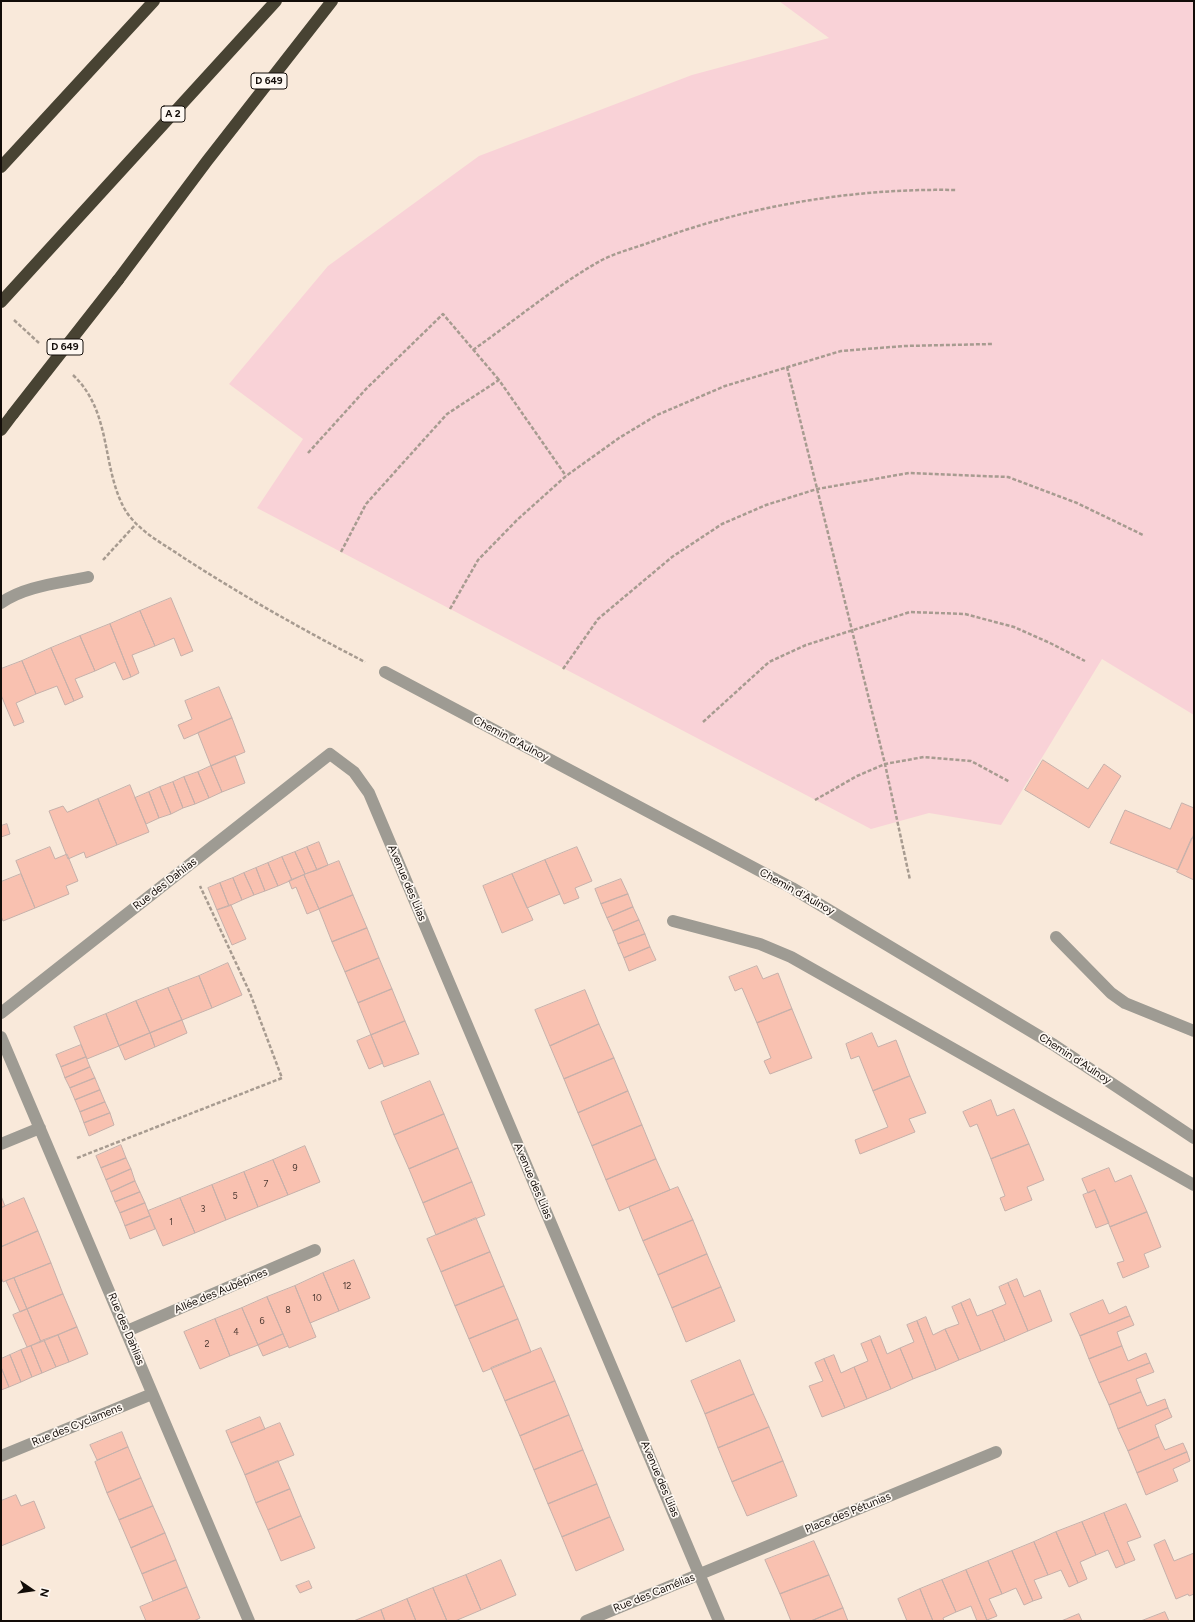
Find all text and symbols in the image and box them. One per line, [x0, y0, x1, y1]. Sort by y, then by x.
road number: D 649 [251, 73, 287, 89]
road number: A 2 [161, 106, 185, 122]
road number: D 649 [47, 339, 83, 355]
street label: Chemin d'Aulnoy [471, 714, 551, 764]
street label: Avenue des Lilas [385, 843, 429, 923]
street label: Rue des Dahlias [131, 855, 199, 913]
street label: Chemin d'Aulnoy [757, 866, 837, 918]
street label: Chemin d'Aulnoy [1036, 1031, 1114, 1087]
street label: Avenue des Lilas [511, 1141, 555, 1221]
house number: 9 [292, 1163, 298, 1173]
house number: 7 [264, 1179, 268, 1189]
house number: 5 [232, 1191, 238, 1201]
house number: 3 [201, 1204, 205, 1214]
house number: 1 [169, 1217, 173, 1227]
street label: Allée des Aubépines [173, 1265, 269, 1317]
house number: 12 [343, 1281, 351, 1291]
street label: Rue des Dahlias [105, 1291, 147, 1367]
house number: 10 [312, 1293, 322, 1303]
house number: 8 [285, 1305, 291, 1315]
house number: 6 [259, 1316, 265, 1326]
house number: 4 [233, 1327, 239, 1337]
house number: 2 [204, 1339, 210, 1349]
street label: Rue des Cyclamens [30, 1401, 124, 1449]
street label: Avenue des Lilas [638, 1439, 682, 1519]
street label: Place des Pétunias [803, 1490, 893, 1536]
north arrow [12, 1570, 52, 1610]
street label: Rue des Camélias [611, 1571, 697, 1615]
text: N [37, 1587, 51, 1598]

